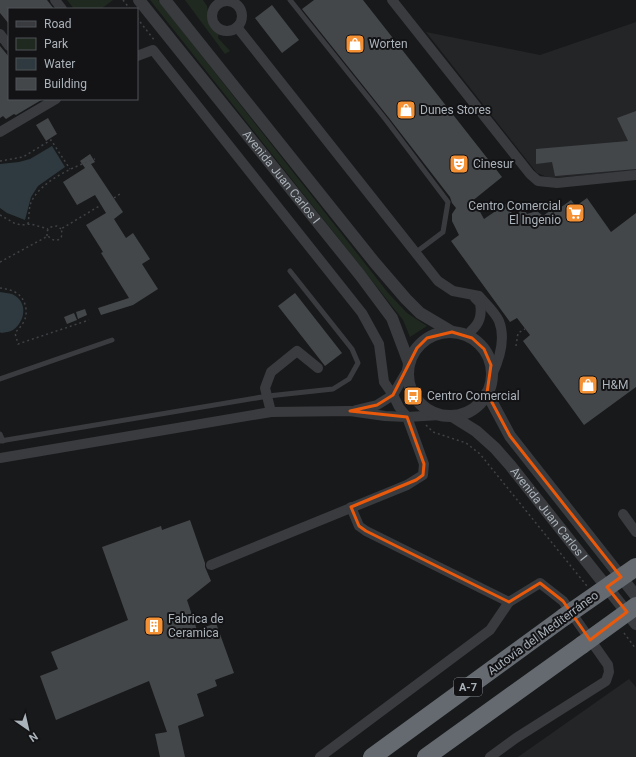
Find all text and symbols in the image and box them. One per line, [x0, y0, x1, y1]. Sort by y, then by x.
legend [8, 8, 138, 100]
text: Road [44, 17, 72, 31]
shop icon: Worten [344, 33, 366, 55]
text: Park [44, 37, 69, 51]
place label: Worten [369, 37, 408, 51]
text: Water [44, 57, 75, 71]
text: Building [44, 77, 87, 91]
shop icon: Dunes Stores [395, 99, 417, 121]
place label: Dunes Stores [420, 103, 491, 117]
street label: Avenida Juan Carlos I [240, 128, 323, 226]
theatre icon: Cinesur [448, 153, 470, 175]
place label: Cinesur [473, 157, 514, 171]
place label: Centro Comercial El Ingenio [468, 199, 561, 227]
supermarket icon: Centro Comercial El Ingenio [564, 202, 586, 224]
shop icon: H&M [577, 374, 599, 396]
place label: H&M [602, 378, 629, 392]
bus stop icon: Centro Comercial [402, 385, 424, 407]
place label: Centro Comercial [427, 389, 520, 403]
street label: Avenida Juan Carlos I [507, 464, 590, 564]
street label: Autovía del Mediterráneo [485, 588, 601, 678]
place label: Fabrica de Ceramica [168, 612, 224, 640]
building icon: Fabrica de Ceramica [143, 615, 165, 637]
road number: A-7 [454, 678, 482, 696]
north arrow [8, 709, 48, 749]
text: N [26, 729, 40, 745]

